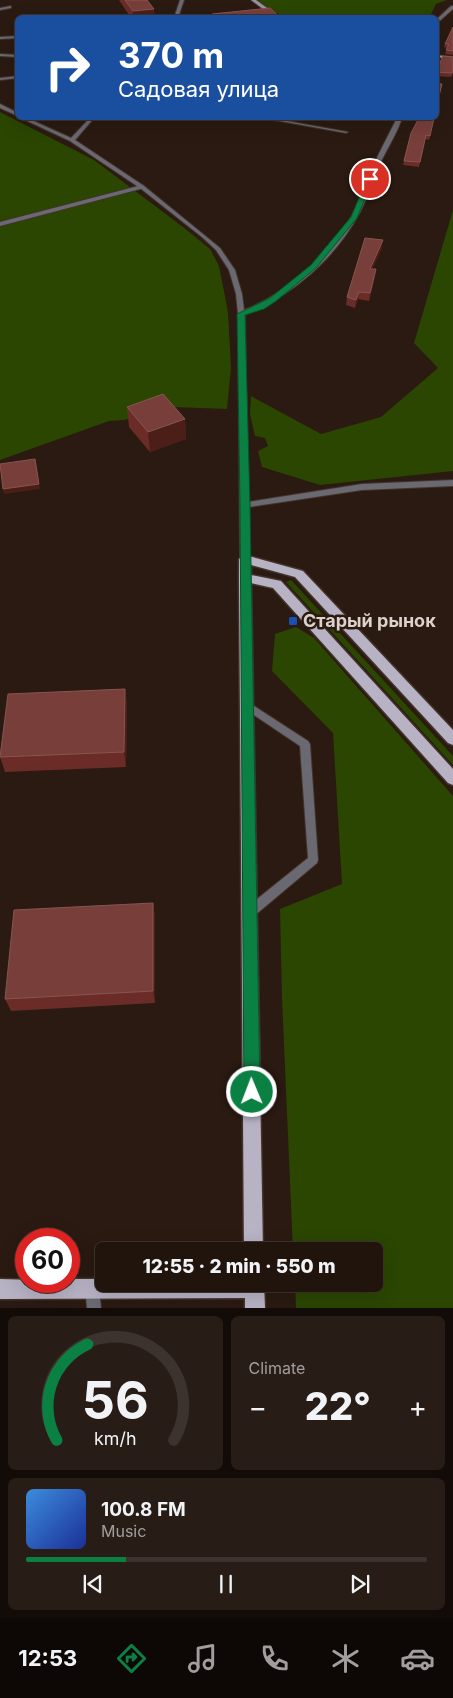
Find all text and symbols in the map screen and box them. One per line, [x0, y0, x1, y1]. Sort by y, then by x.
text: 370 m [118, 34, 224, 76]
icon: right [35, 35, 100, 100]
text: Садовая улица [118, 76, 279, 102]
pin [349, 158, 391, 200]
icon: arrive [356, 165, 384, 193]
place label: Старый рынок [303, 610, 436, 631]
marker: Старый рынок [287, 615, 299, 627]
position arrow [225, 1065, 277, 1117]
speed limit sign: 60 [15, 1228, 80, 1293]
text: 12:55 · 2 min · 550 m [142, 1255, 336, 1278]
text: Climate [249, 1358, 305, 1378]
text: 56 [82, 1369, 149, 1432]
text: 22° [305, 1383, 371, 1429]
text: − [249, 1390, 267, 1424]
text: + [408, 1390, 427, 1424]
text: km/h [94, 1428, 136, 1449]
text: 100.8 FM [101, 1498, 186, 1521]
text: Music [101, 1521, 146, 1541]
icon: previous [79, 1570, 107, 1598]
icon: pause [212, 1570, 240, 1598]
icon: next [346, 1570, 374, 1598]
icon: directions [114, 1641, 149, 1676]
icon: music [185, 1641, 220, 1676]
icon: phone [257, 1641, 292, 1676]
icon: climate [328, 1641, 363, 1676]
icon: car [400, 1641, 435, 1676]
text: 12:53 [18, 1645, 77, 1671]

